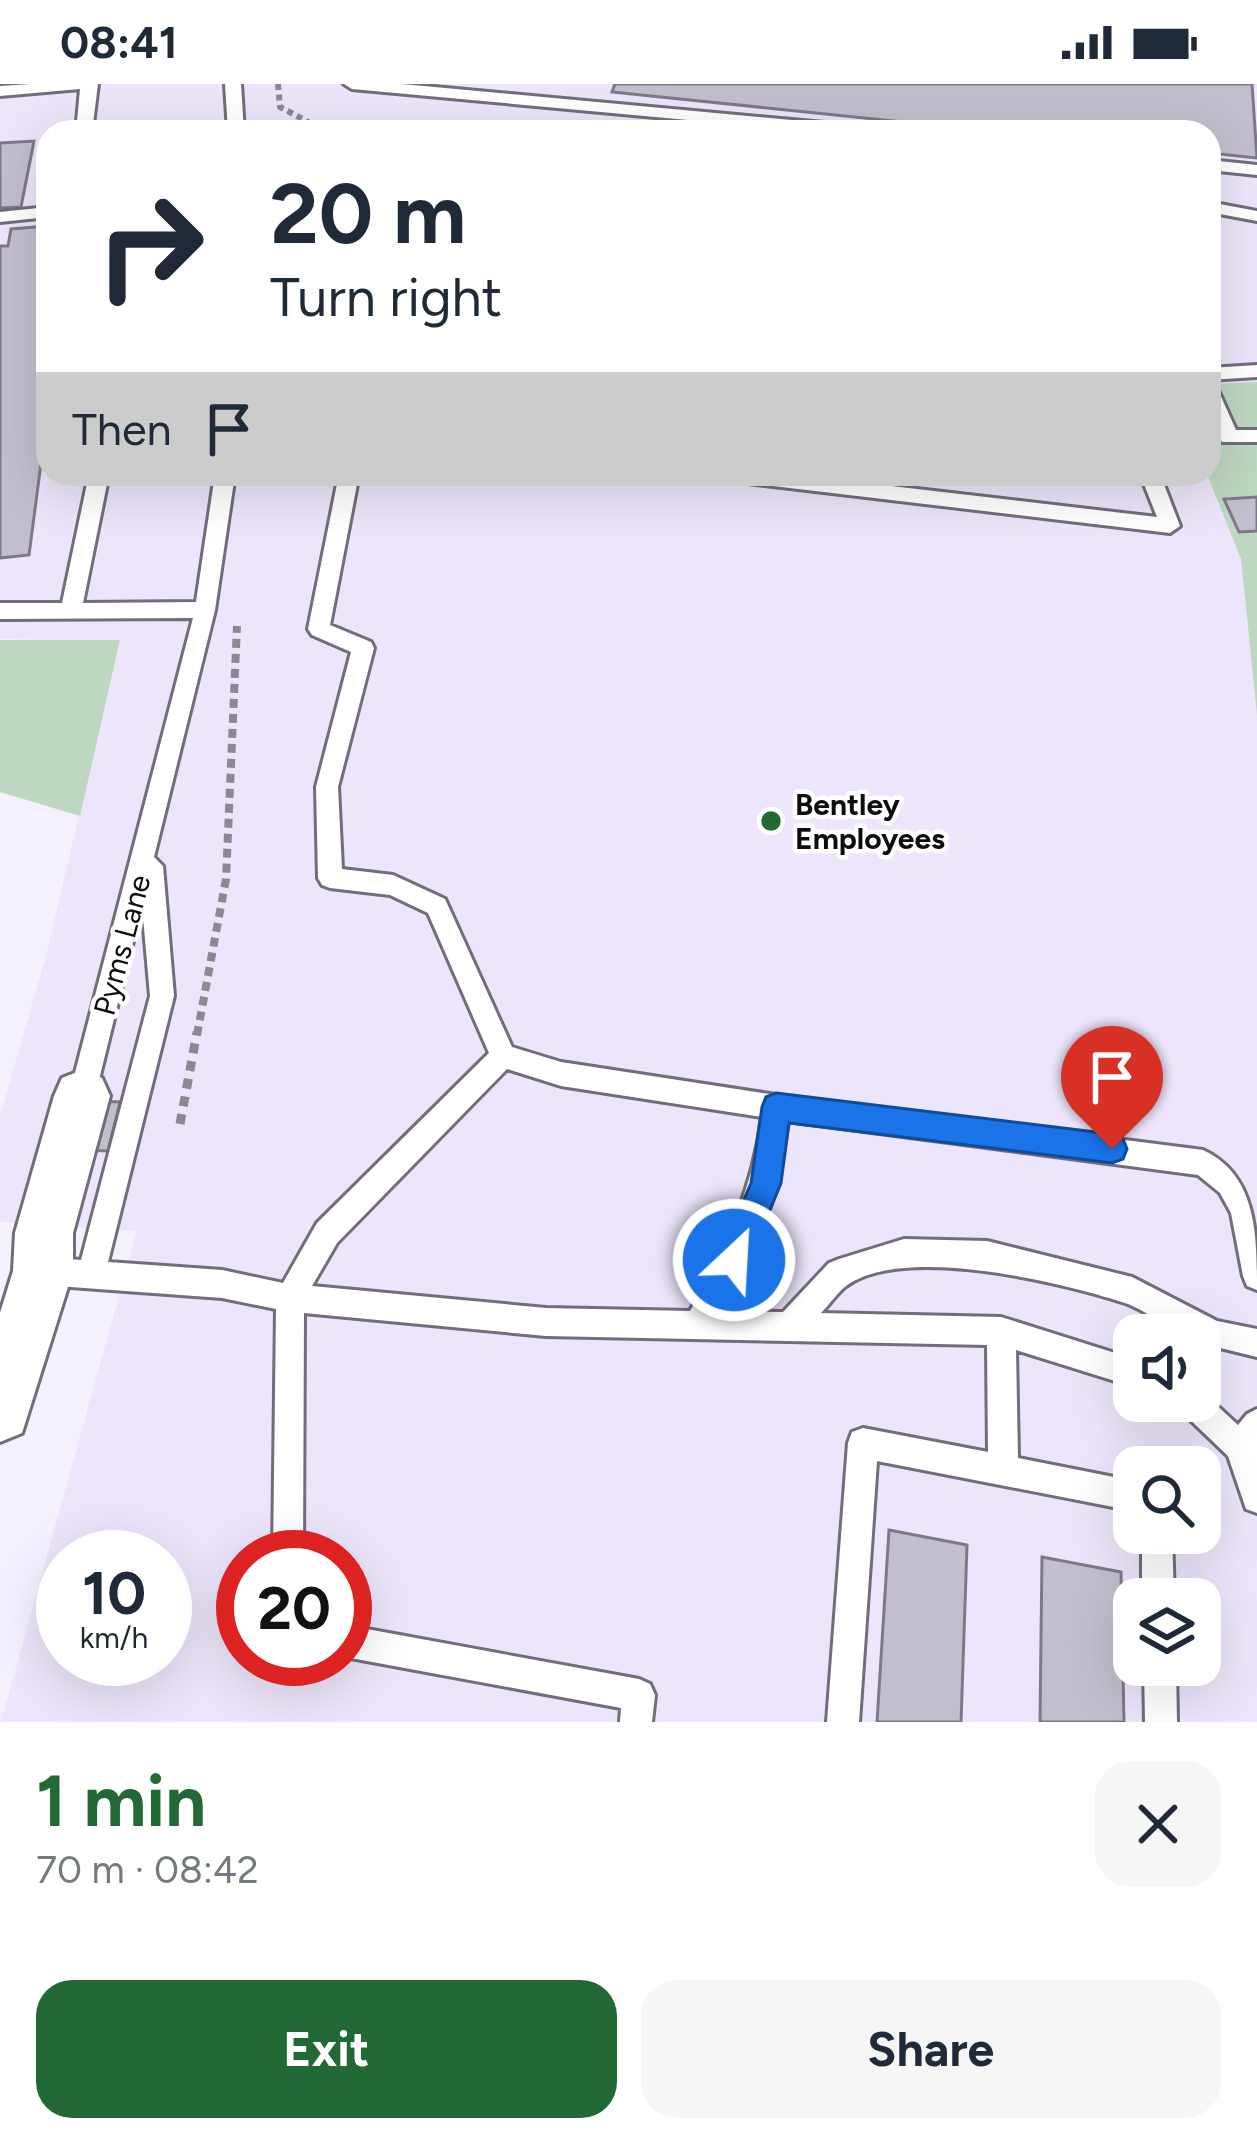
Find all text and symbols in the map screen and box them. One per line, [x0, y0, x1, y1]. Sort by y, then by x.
text: 08:41 [60, 15, 178, 69]
text: 20 m [270, 163, 466, 264]
icon: right [72, 168, 228, 324]
text: Turn right [270, 265, 502, 330]
icon: arrive [196, 396, 262, 462]
text: Then [72, 402, 172, 456]
place label: Bentley Employees [795, 786, 945, 857]
marker: Bentley Employees [758, 808, 784, 834]
street label: Pyms Lane [85, 871, 159, 1019]
pin [1061, 1026, 1163, 1149]
icon: arrive [1079, 1044, 1145, 1110]
position arrow [671, 1197, 797, 1323]
map controls [1113, 1314, 1221, 1686]
button: sound [1113, 1314, 1221, 1422]
button: search [1113, 1446, 1221, 1554]
speed limit sign: 20 [216, 1530, 372, 1686]
text: 10 [82, 1557, 146, 1629]
button: layers [1113, 1578, 1221, 1686]
text: km/h [80, 1619, 148, 1656]
text: 1 min [36, 1758, 206, 1844]
button: close [1095, 1761, 1221, 1887]
text: 70 m · 08:42 [36, 1846, 259, 1893]
button: Exit [36, 1980, 617, 2118]
button: Share [641, 1980, 1221, 2118]

